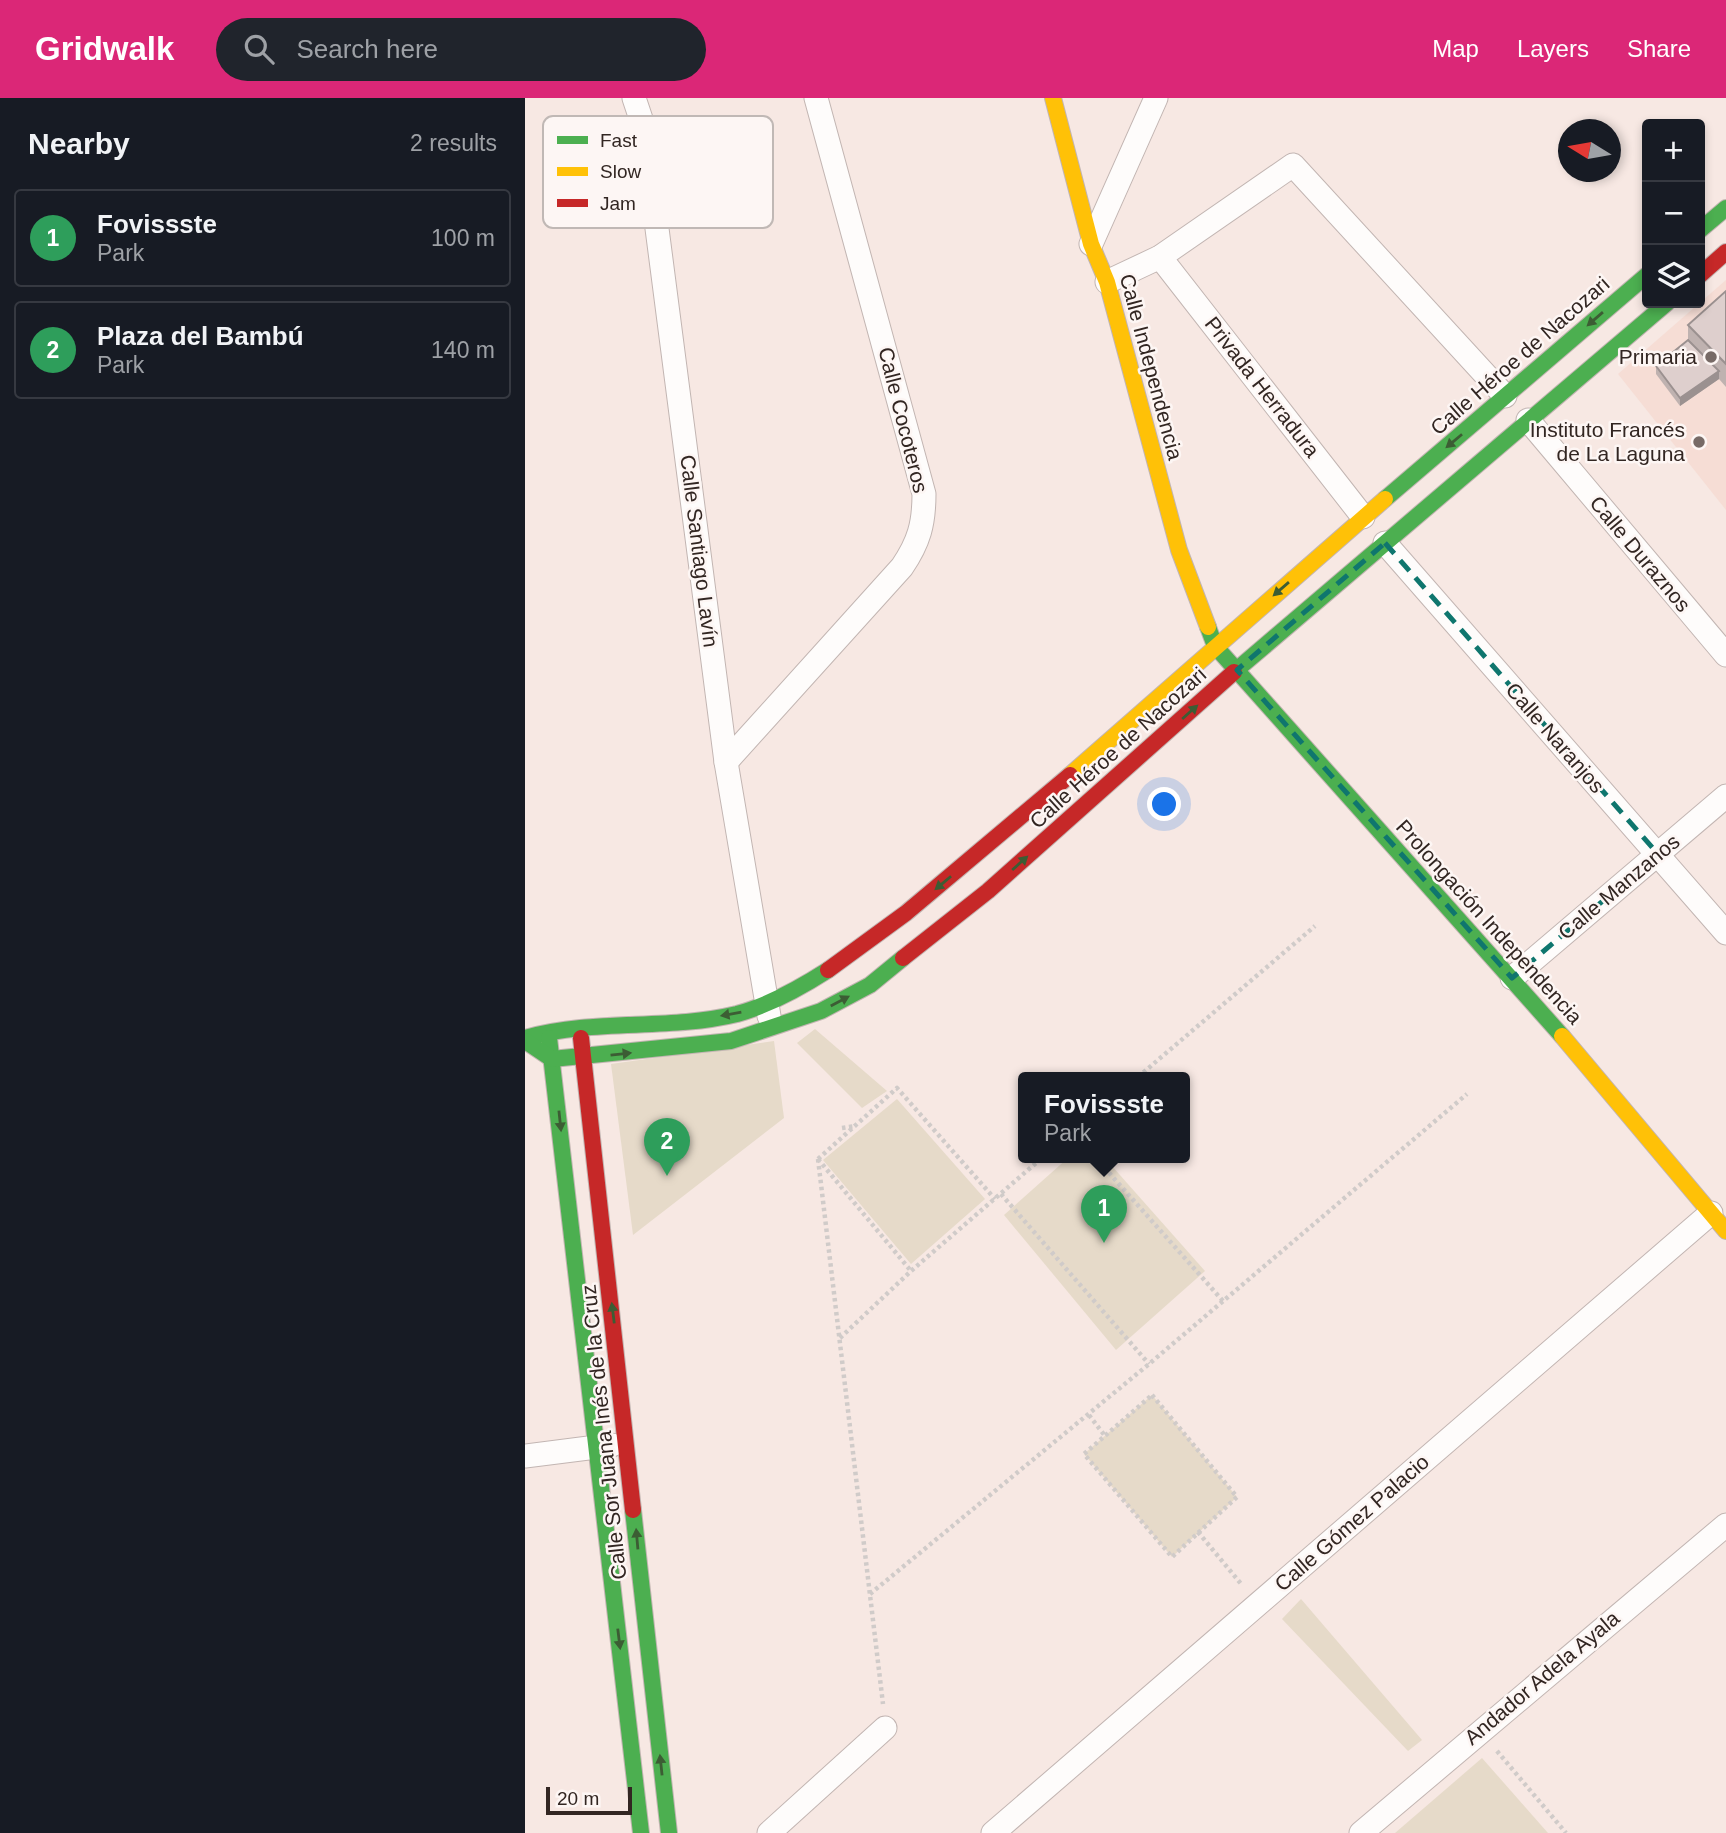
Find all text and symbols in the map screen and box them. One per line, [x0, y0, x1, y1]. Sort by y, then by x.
search box [216, 18, 706, 81]
text: Gridwalk [35, 30, 174, 67]
icon: search [240, 30, 278, 68]
text: Search here [296, 34, 438, 64]
text: Map [1432, 35, 1479, 62]
text: Layers [1517, 35, 1589, 62]
text: Share [1627, 35, 1691, 62]
legend [543, 116, 773, 228]
north arrow [1558, 119, 1621, 182]
map controls [1642, 119, 1705, 308]
button: + [1642, 119, 1705, 182]
text: Nearby [28, 127, 130, 160]
text: 2 results [410, 130, 497, 156]
text: Fast [600, 130, 638, 151]
text: Slow [600, 161, 641, 182]
button: − [1642, 182, 1705, 245]
text: Jam [600, 193, 636, 214]
text: Fovissste [97, 209, 217, 239]
text: 1 [47, 225, 59, 251]
text: 100 m [431, 225, 495, 251]
text: Park [97, 240, 144, 266]
button: layers [1642, 245, 1705, 308]
street label: Calle Independencia [1116, 271, 1187, 463]
street label: Calle Héroe de Nacozari [1426, 272, 1614, 439]
one-way arrow [1587, 311, 1604, 326]
street label: Privada Herradura [1201, 312, 1324, 462]
text: Plaza del Bambú [97, 321, 304, 351]
text: 2 [47, 337, 59, 363]
text: 140 m [431, 337, 495, 363]
street label: Calle Cocoteros [874, 345, 933, 495]
place label: Primaria [1619, 345, 1697, 368]
marker: Primaria [1703, 349, 1719, 365]
text: Park [97, 352, 144, 378]
place label: Instituto Francés de La Laguna [1530, 418, 1685, 465]
one-way arrow [1445, 433, 1462, 448]
marker: Instituto Francés de La Laguna [1691, 434, 1707, 450]
street label: Calle Santiago Lavín [676, 453, 723, 649]
street label: Calle Duraznos [1585, 491, 1695, 616]
one-way arrow [1272, 581, 1290, 597]
street label: Calle Héroe de Nacozari [1025, 663, 1210, 833]
street label: Calle Naranjos [1502, 678, 1609, 797]
one-way arrow [1181, 704, 1199, 720]
your location [1147, 787, 1181, 821]
street label: Prolongación Independencia [1392, 815, 1587, 1029]
street label: Calle Manzanos [1554, 829, 1684, 944]
one-way arrow [1011, 855, 1029, 871]
one-way arrow [935, 875, 952, 890]
one-way arrow [830, 995, 850, 1007]
one-way arrow [720, 1008, 742, 1019]
one-way arrow [610, 1048, 632, 1059]
popup [1018, 1072, 1190, 1163]
text: Fovissste [1044, 1089, 1164, 1119]
one-way arrow [554, 1110, 565, 1132]
pin: 2 [644, 1118, 690, 1176]
text: Park [1044, 1120, 1091, 1146]
pin: 1 [1081, 1185, 1127, 1243]
street label: Calle Sor Juana Inés de la Cruz [577, 1283, 630, 1581]
one-way arrow [607, 1302, 618, 1324]
street label: Calle Gómez Palacio [1270, 1450, 1433, 1596]
one-way arrow [631, 1528, 642, 1550]
street label: Andador Adela Ayala [1460, 1606, 1624, 1749]
one-way arrow [613, 1629, 624, 1651]
one-way arrow [656, 1754, 667, 1776]
scale bar [546, 1784, 632, 1816]
text: 20 m [557, 1788, 599, 1809]

